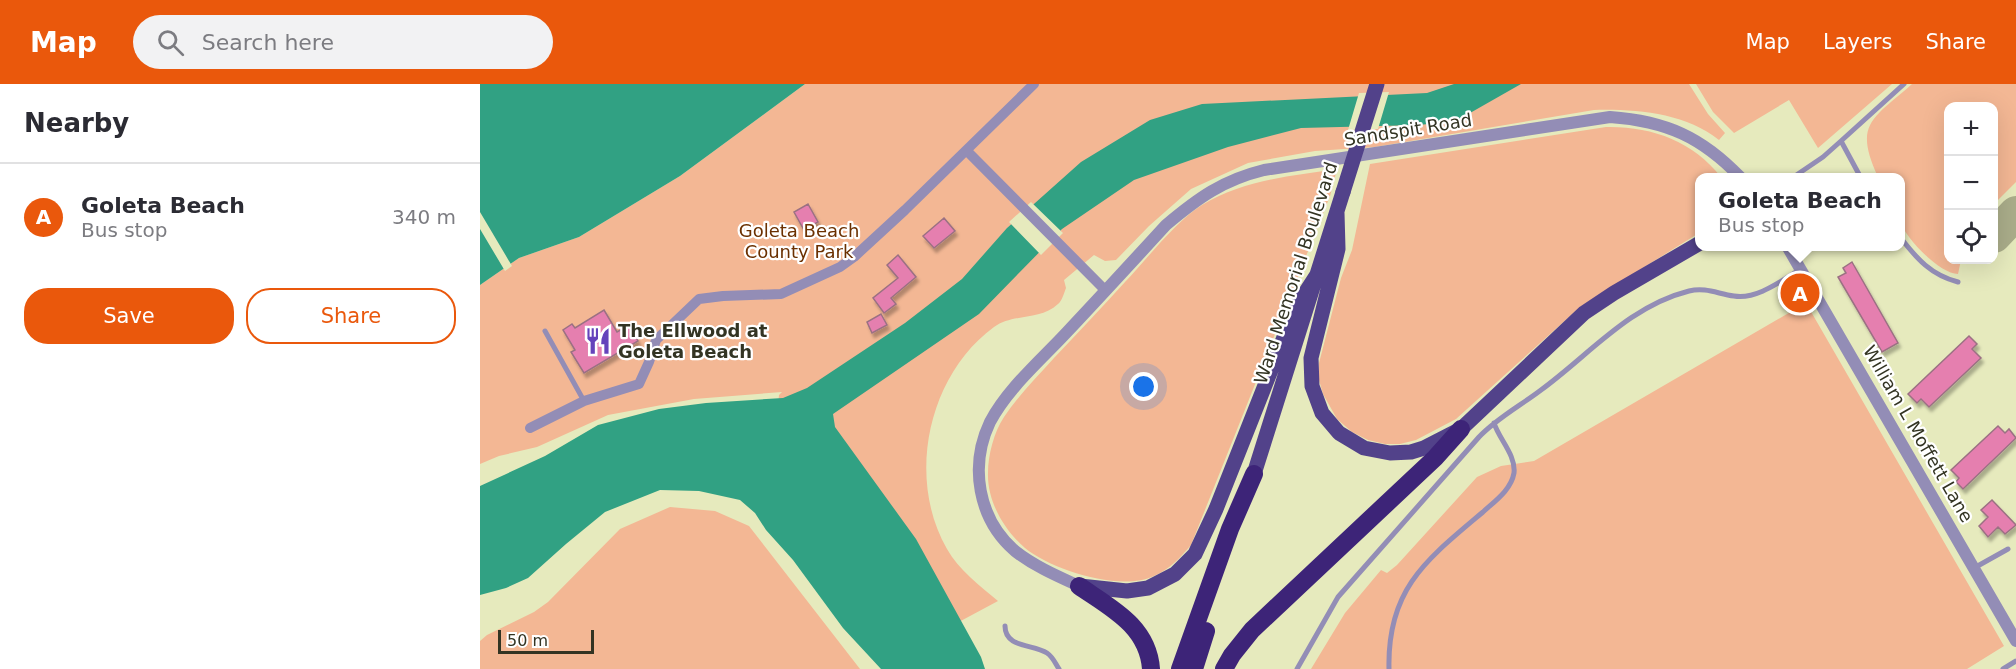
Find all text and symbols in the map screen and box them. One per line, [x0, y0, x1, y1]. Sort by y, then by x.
search box [133, 15, 553, 69]
text: Map [30, 26, 97, 59]
icon: search [154, 26, 187, 59]
text: Search here [202, 30, 334, 55]
text: Map [1746, 30, 1790, 54]
text: Layers [1823, 30, 1892, 54]
text: Share [1925, 30, 1986, 54]
map controls [1944, 102, 1998, 264]
button: + [1944, 102, 1998, 156]
text: Nearby [24, 108, 129, 138]
street label: Sandspit Road [1343, 109, 1473, 150]
button: − [1944, 156, 1998, 210]
street label: Ward Memorial Boulevard [1250, 159, 1341, 387]
popup [1695, 173, 1905, 251]
text: Goleta Beach [1718, 188, 1882, 213]
text: Goleta Beach [81, 193, 245, 218]
text: A [36, 205, 51, 229]
text: 340 m [392, 205, 456, 229]
button: locate [1944, 210, 1998, 264]
text: Bus stop [1718, 213, 1804, 237]
text: Bus stop [81, 218, 167, 242]
park label: Goleta Beach County Park [739, 220, 859, 262]
pin: A [1780, 270, 1820, 316]
button: Save [24, 288, 234, 344]
button: Share [246, 288, 456, 344]
place label: The Ellwood at Goleta Beach [618, 320, 768, 362]
restaurant icon: The Ellwood at Goleta Beach [583, 326, 613, 356]
street label: William L Moffett Lane [1859, 342, 1978, 526]
your location [1129, 372, 1158, 401]
scale bar [498, 627, 594, 654]
text: 50 m [507, 631, 548, 650]

